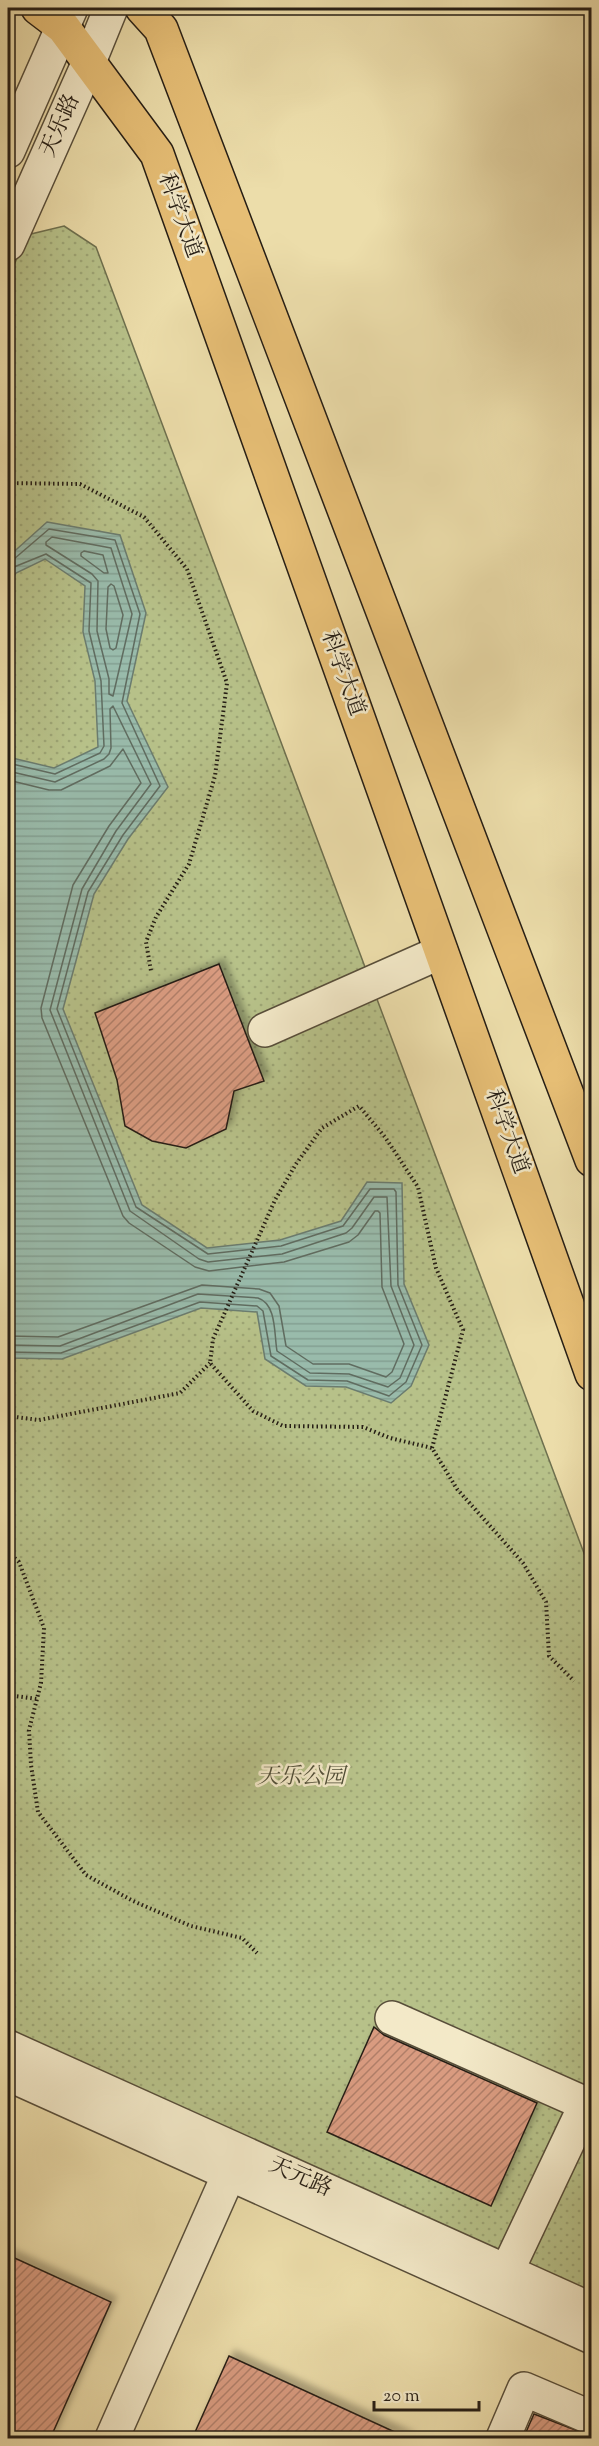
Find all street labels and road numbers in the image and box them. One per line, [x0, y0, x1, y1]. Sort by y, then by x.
street label: 天乐路 [33, 89, 89, 163]
street label: 科学大道 [149, 169, 209, 263]
street label: 科学大道 [312, 627, 372, 721]
street label: 科学大道 [476, 1085, 536, 1179]
street label: 天元路 [263, 2150, 337, 2206]

